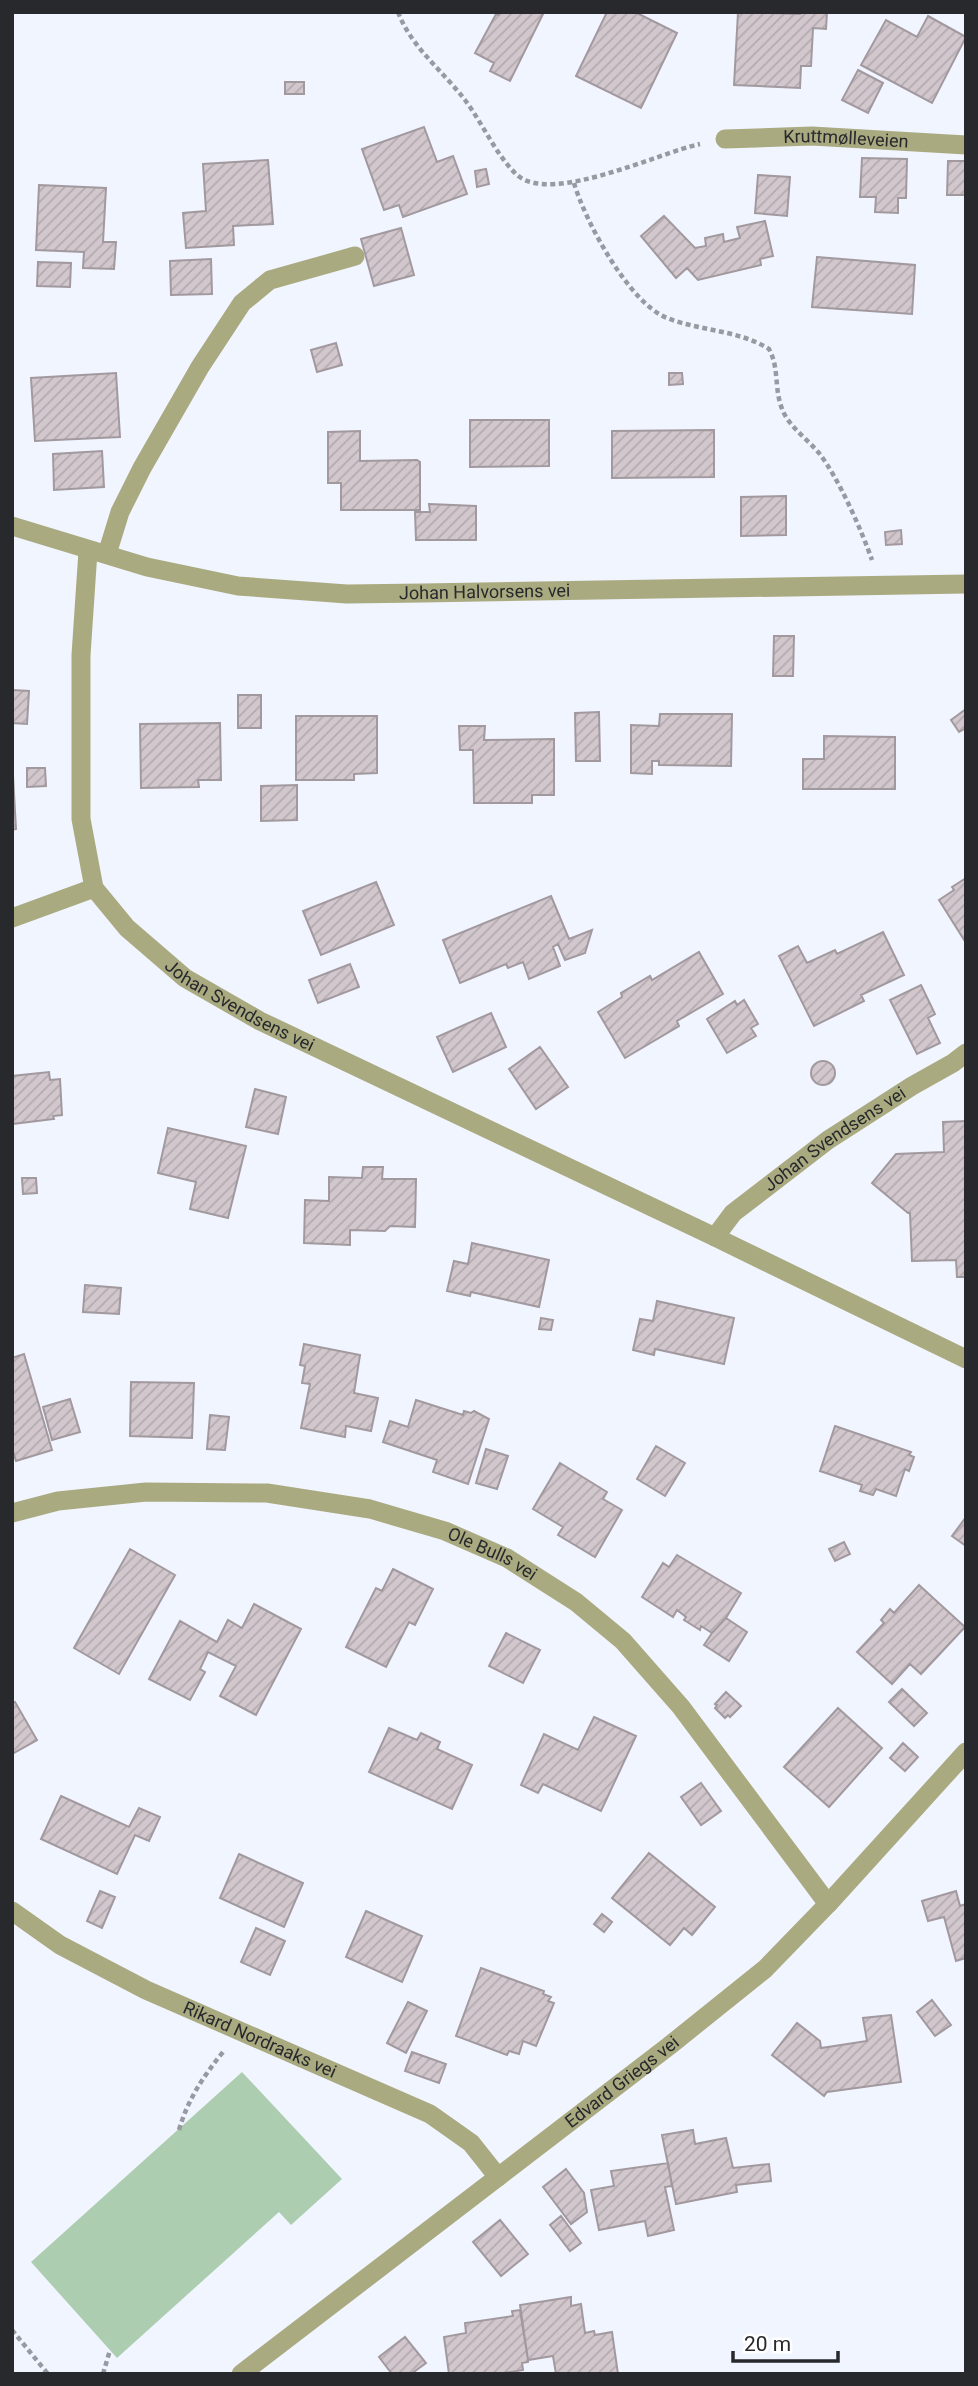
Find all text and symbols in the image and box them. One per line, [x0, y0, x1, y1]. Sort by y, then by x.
street label: Kruttmølleveien [783, 125, 909, 152]
street label: Johan Halvorsens vei [399, 580, 571, 603]
street label: Johan Svendsens vei [161, 955, 318, 1055]
street label: Johan Svendsens vei [759, 1082, 909, 1195]
street label: Ole Bulls vei [445, 1523, 541, 1584]
street label: Rikard Nordraaks vei [180, 1997, 340, 2082]
street label: Edvard Griegs vei [561, 2031, 683, 2132]
scale bar [733, 2320, 838, 2364]
text: 20 m [744, 2332, 791, 2356]

